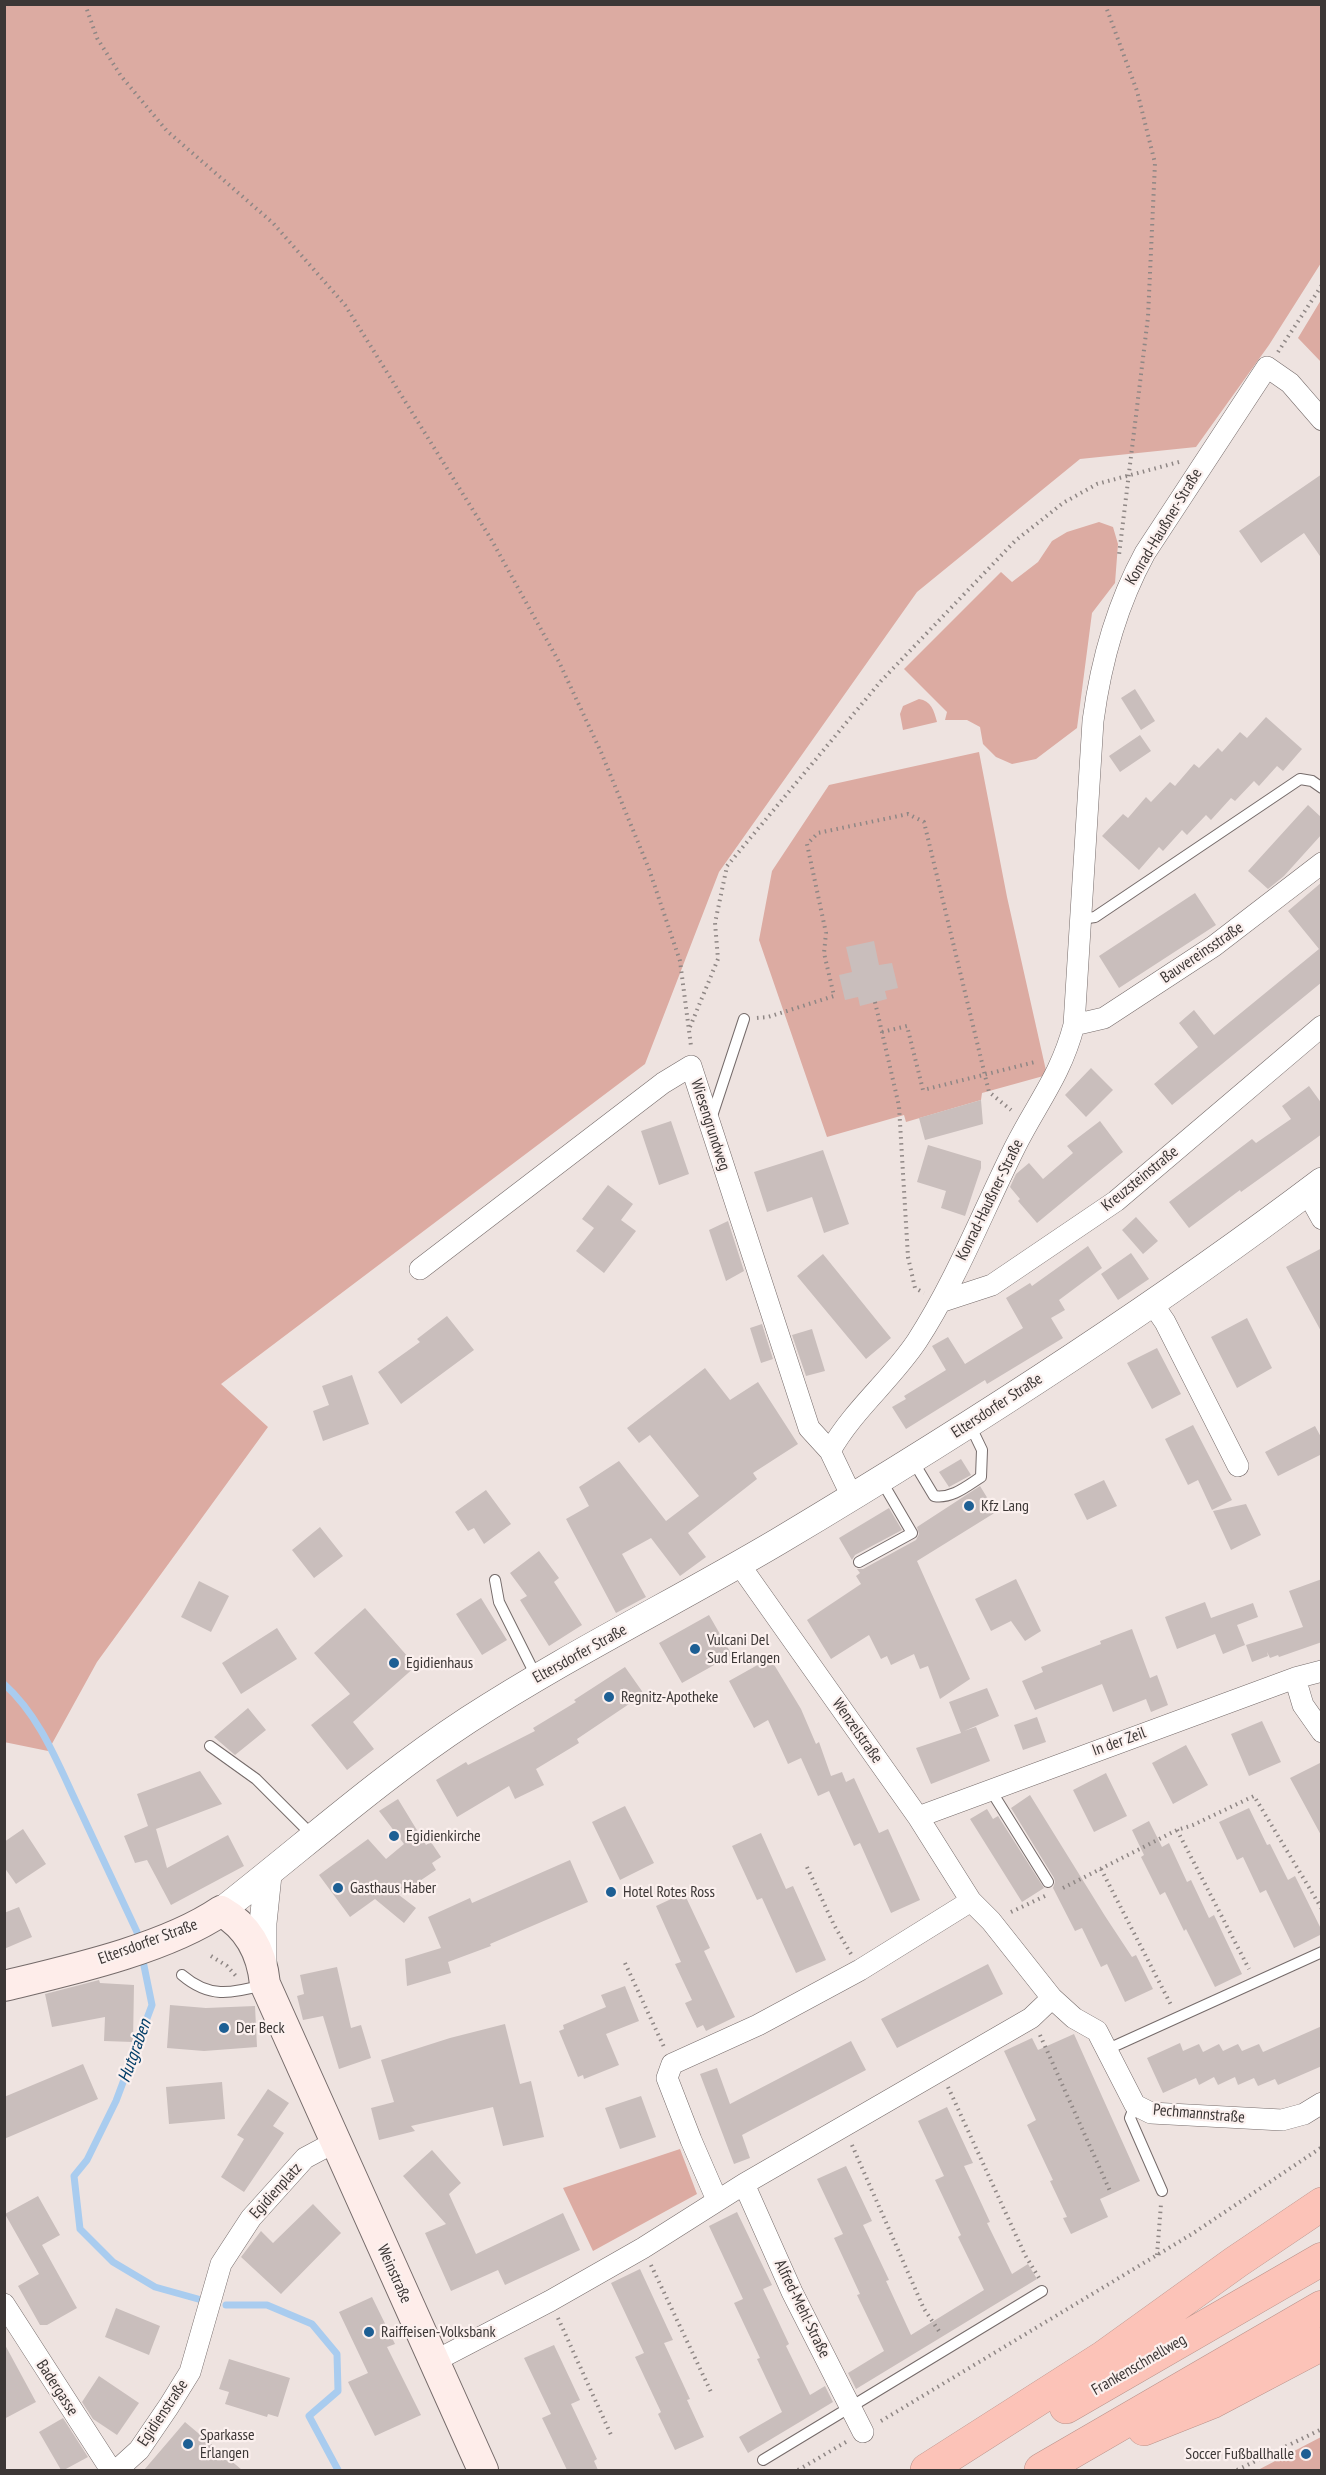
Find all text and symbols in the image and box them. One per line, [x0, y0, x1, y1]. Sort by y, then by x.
street label: Konrad-Haußner-Straße [1122, 465, 1206, 589]
street label: Bauvereinsstraße [1157, 918, 1247, 988]
street label: Wiesengrundweg [686, 1077, 734, 1173]
street label: Konrad-Haußner-Straße [952, 1136, 1028, 1264]
street label: Kreuzsteinstraße [1098, 1142, 1182, 1216]
street label: Eltersdorfer Straße [948, 1370, 1046, 1442]
place label: Kfz Lang [981, 1496, 1029, 1516]
marker: Kfz Lang [962, 1499, 976, 1513]
street label: Eltersdorfer Straße [530, 1620, 630, 1688]
place label: Vulcani Del Sud Erlangen [707, 1630, 780, 1668]
marker: Vulcani Del Sud Erlangen [688, 1642, 702, 1656]
place label: Egidienhaus [406, 1653, 473, 1673]
marker: Egidienhaus [387, 1656, 401, 1670]
place label: Regnitz-Apotheke [621, 1687, 718, 1707]
marker: Regnitz-Apotheke [602, 1690, 616, 1704]
street label: Wenzelstraße [828, 1695, 886, 1767]
street label: In der Zeil [1090, 1723, 1148, 1761]
place label: Egidienkirche [406, 1826, 481, 1846]
marker: Egidienkirche [387, 1829, 401, 1843]
place label: Gasthaus Haber [350, 1878, 436, 1898]
marker: Gasthaus Haber [331, 1881, 345, 1895]
place label: Hotel Rotes Ross [623, 1882, 715, 1902]
marker: Hotel Rotes Ross [604, 1885, 618, 1899]
street label: Eltersdorfer Straße [96, 1915, 200, 1969]
water label: Hutgraben [114, 2017, 156, 2085]
place label: Der Beck [236, 2018, 285, 2038]
marker: Der Beck [217, 2021, 231, 2035]
street label: Pechmannstraße [1152, 2100, 1246, 2128]
street label: Egidienplatz [246, 2159, 306, 2223]
street label: Weinstraße [373, 2242, 415, 2306]
street label: Alfred-Mehl-Straße [770, 2257, 834, 2361]
place label: Raiffeisen-Volksbank [381, 2322, 496, 2342]
marker: Raiffeisen-Volksbank [362, 2325, 376, 2339]
street label: Frankenschnellweg [1088, 2330, 1190, 2400]
street label: Badergasse [32, 2357, 82, 2419]
street label: Egidienstraße [134, 2376, 192, 2450]
place label: Sparkasse Erlangen [200, 2425, 255, 2463]
marker: Sparkasse Erlangen [181, 2437, 195, 2451]
place label: Soccer Fußballhalle [1185, 2444, 1294, 2464]
marker: Soccer Fußballhalle [1299, 2447, 1313, 2461]

